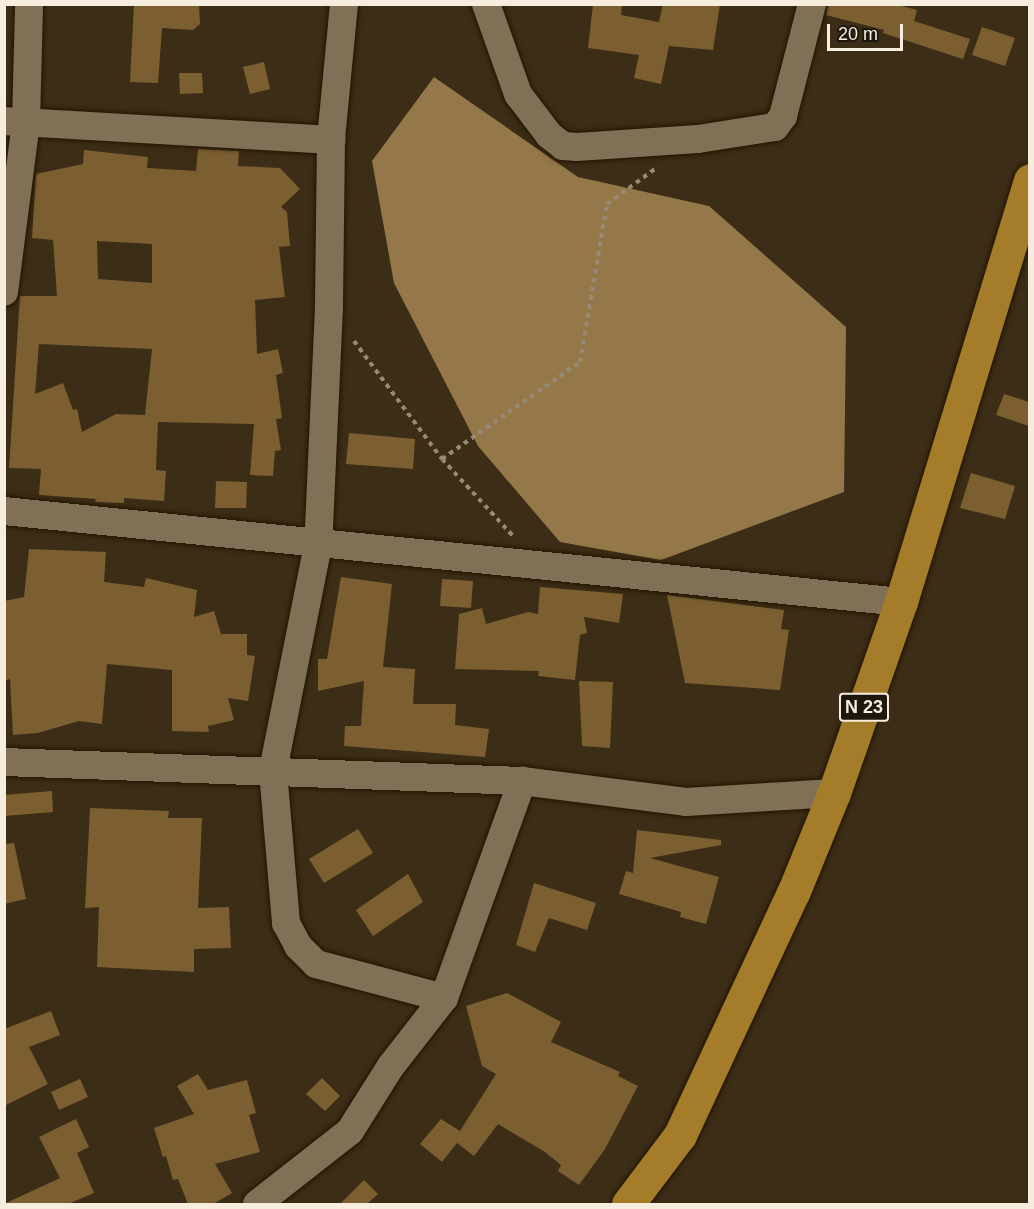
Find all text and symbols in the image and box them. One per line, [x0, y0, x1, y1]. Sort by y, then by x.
scale bar [830, 12, 906, 50]
text: 20 m [838, 24, 878, 44]
road number: N 23 [838, 692, 890, 722]

